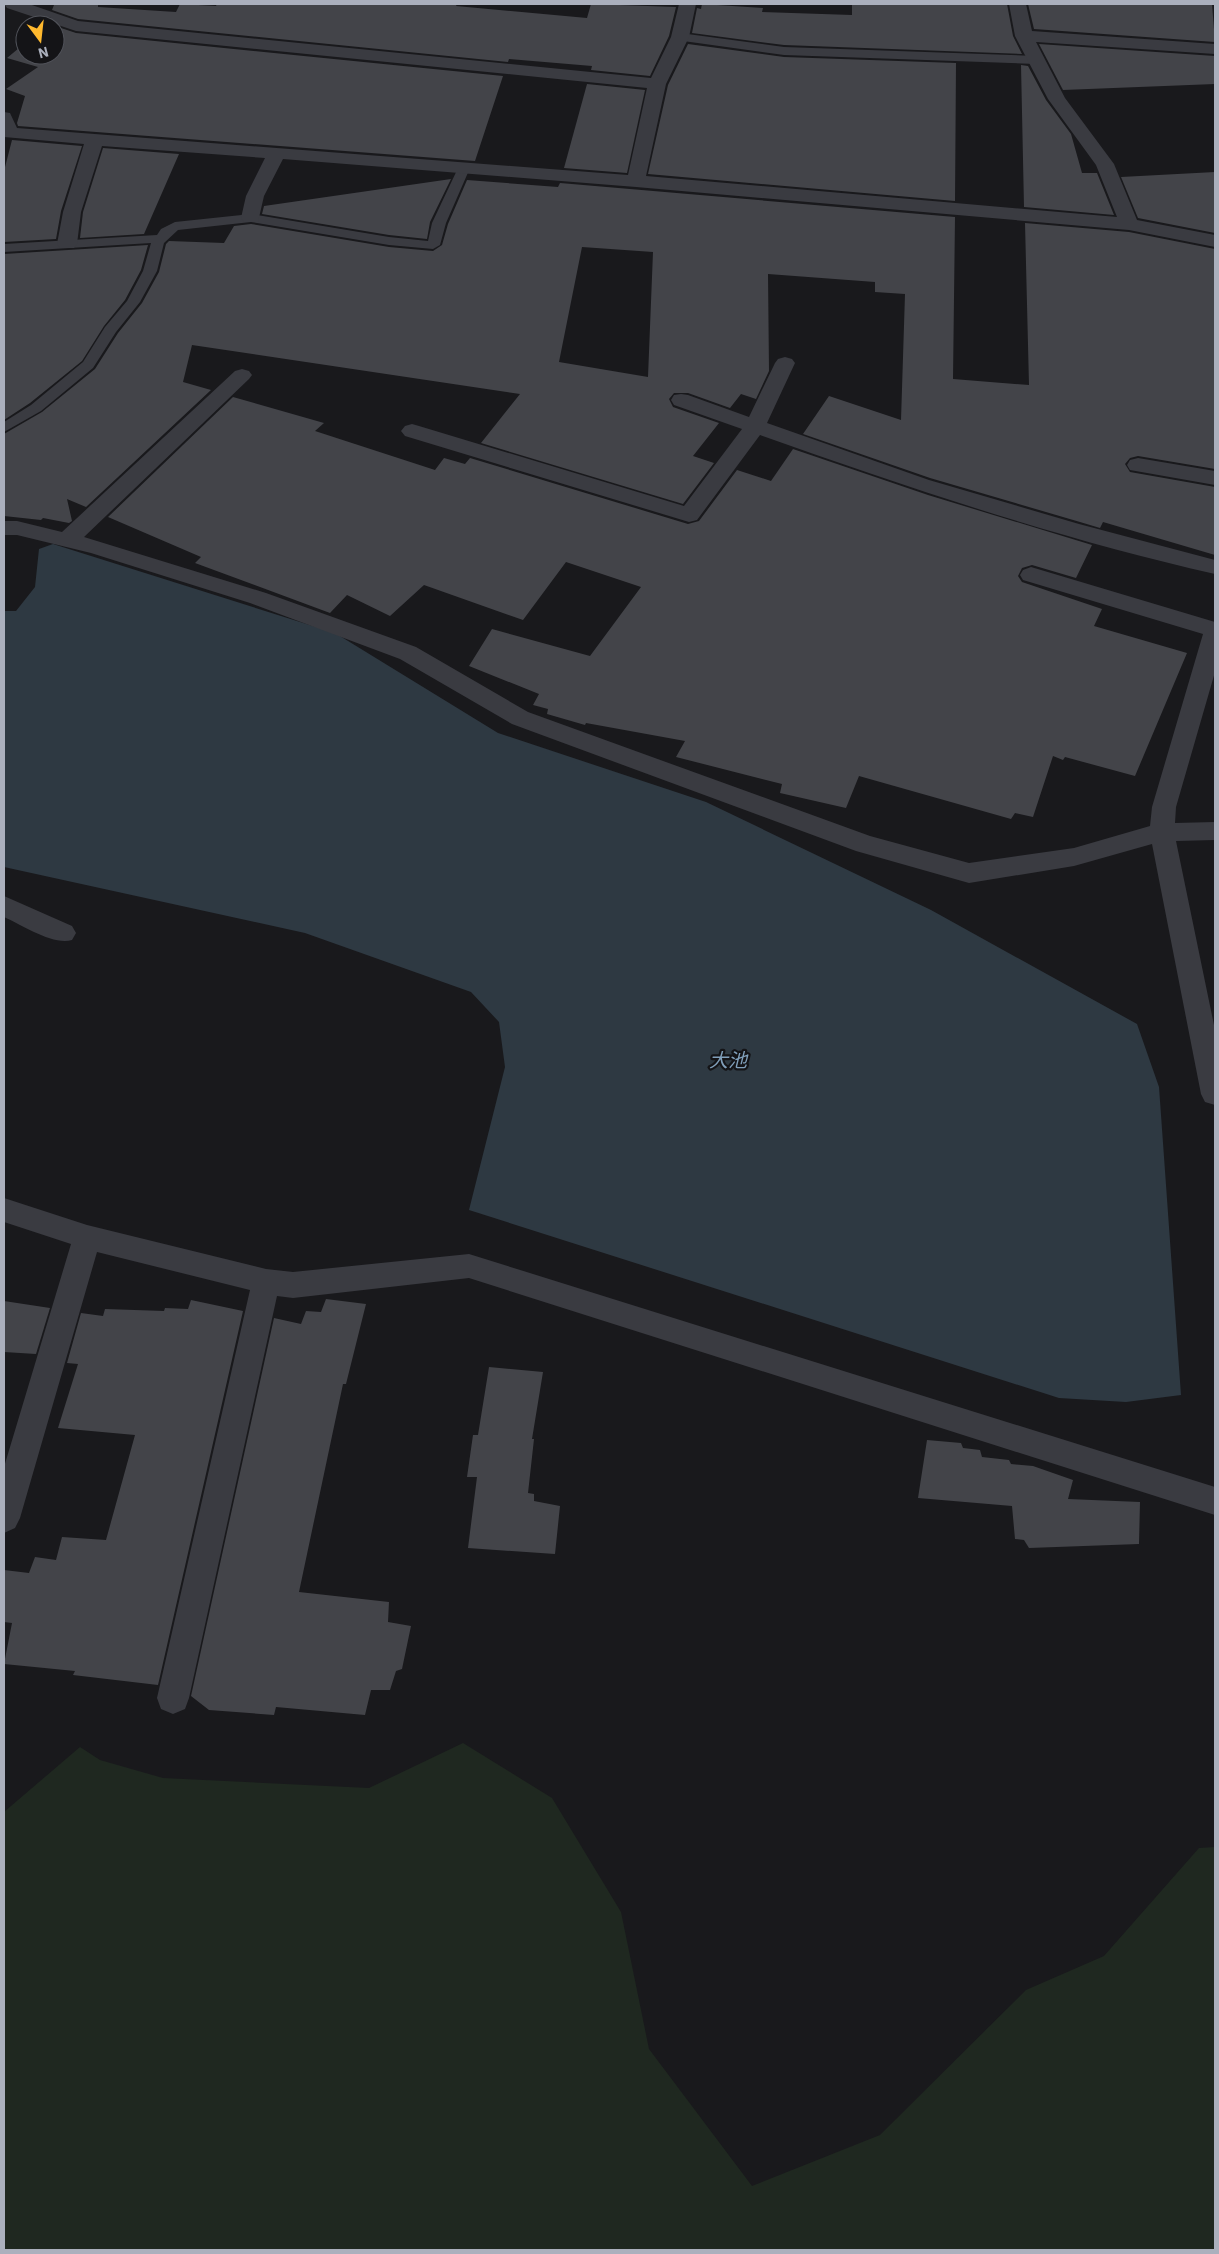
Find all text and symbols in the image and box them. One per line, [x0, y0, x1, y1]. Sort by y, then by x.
north arrow [15, 15, 65, 65]
text: N [36, 43, 51, 63]
water label: 大池 [709, 1048, 749, 1072]

